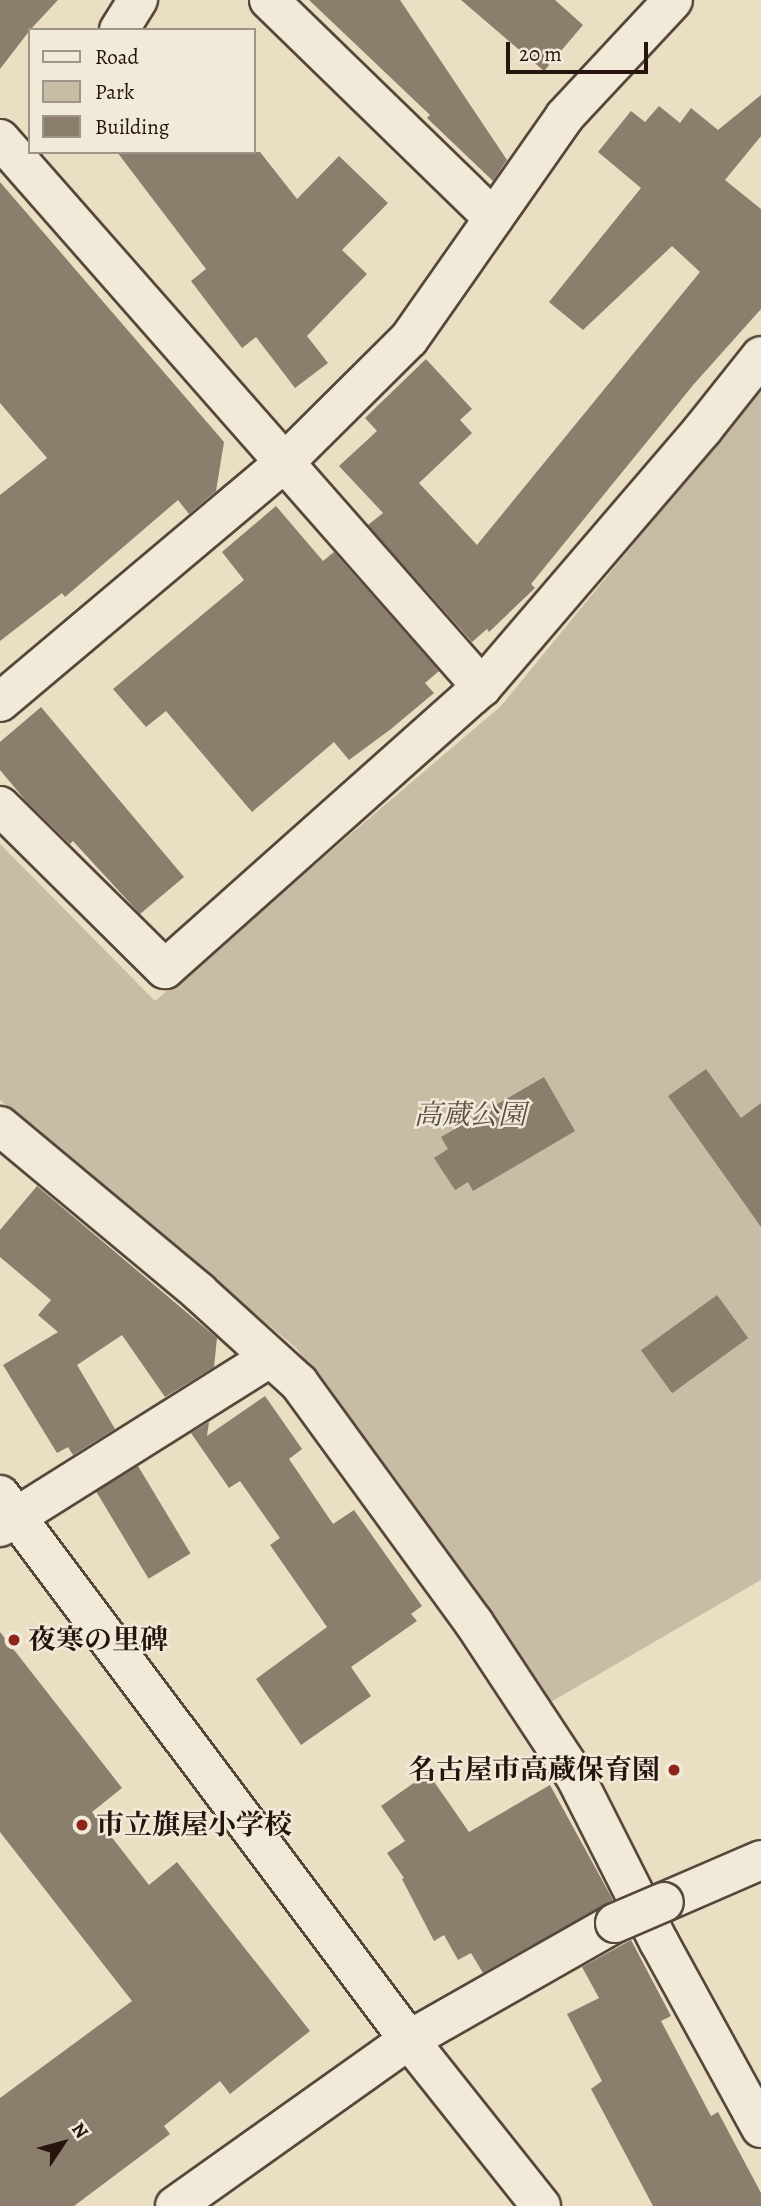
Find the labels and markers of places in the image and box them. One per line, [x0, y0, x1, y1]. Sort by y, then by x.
place label: 夜寒の里碑 [28, 1623, 168, 1657]
marker: 夜寒の里碑 [6, 1632, 22, 1648]
place label: 名古屋市高蔵保育園 [408, 1753, 660, 1787]
marker: 名古屋市高蔵保育園 [666, 1762, 682, 1778]
place label: 市立旗屋小学校 [96, 1808, 292, 1842]
marker: 市立旗屋小学校 [74, 1817, 90, 1833]

